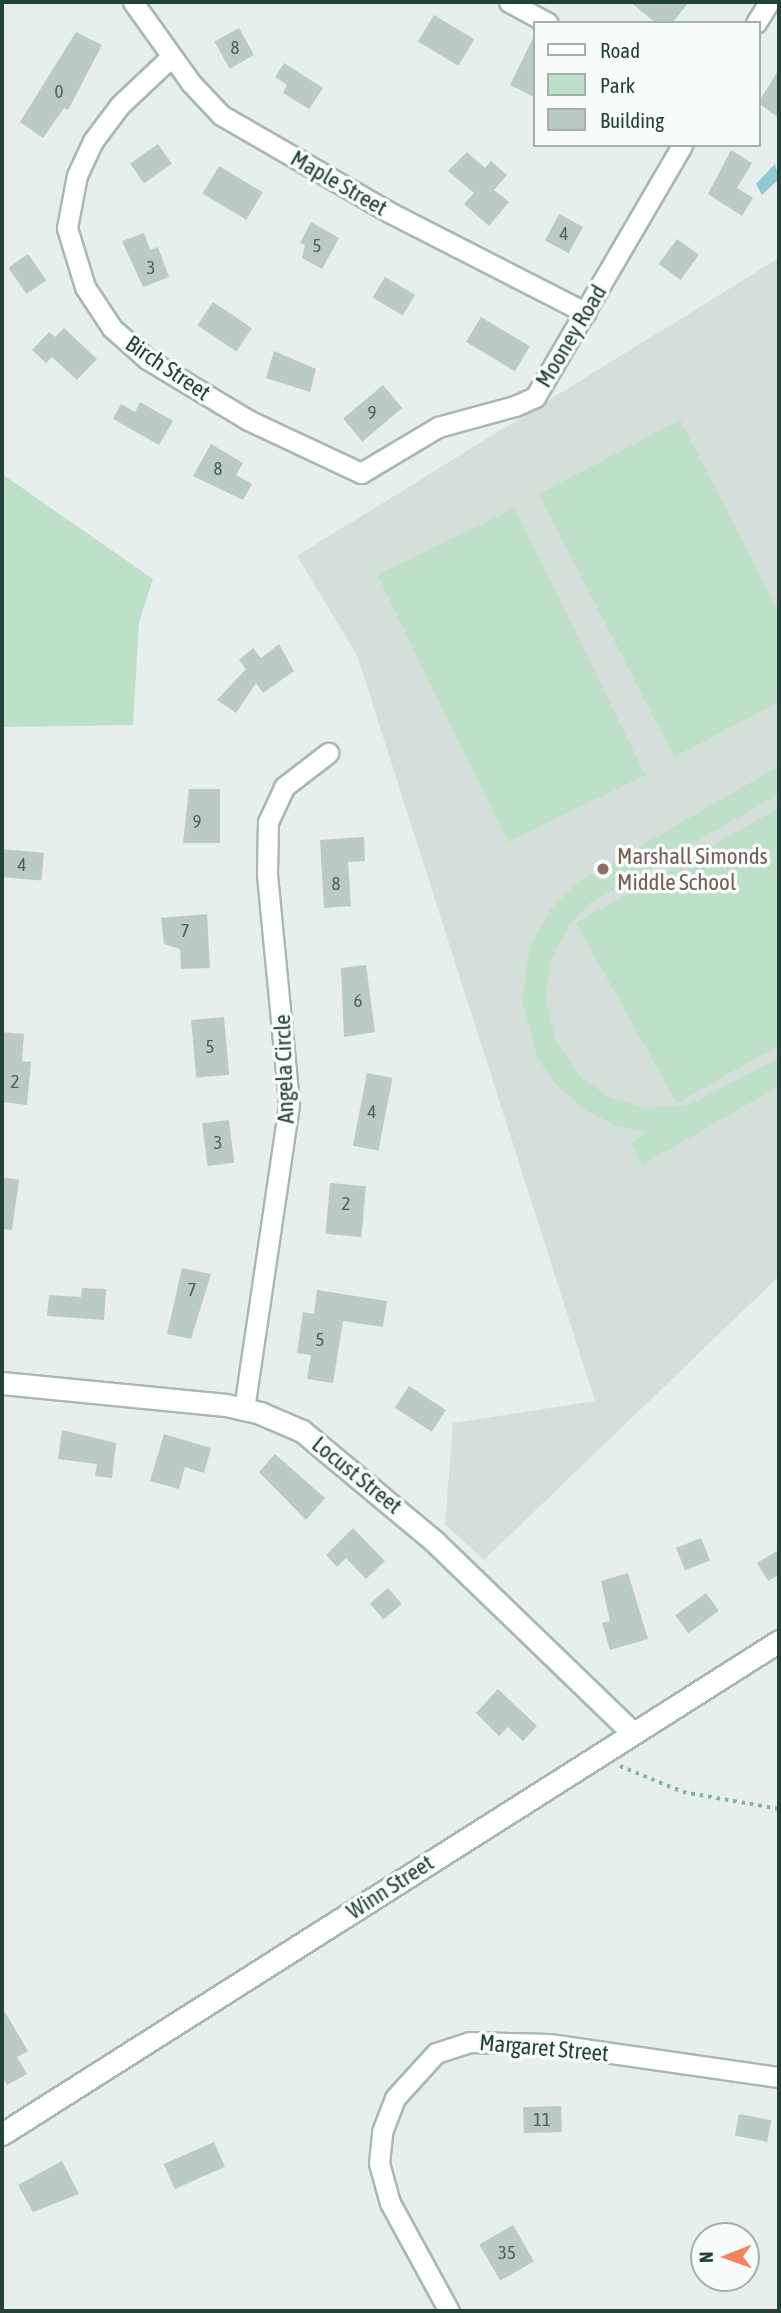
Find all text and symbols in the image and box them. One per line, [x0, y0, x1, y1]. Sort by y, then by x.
legend [532, 21, 760, 147]
house number: 8 [231, 37, 239, 59]
text: Road [600, 38, 640, 62]
text: Park [600, 73, 635, 97]
house number: 0 [55, 81, 63, 103]
text: Building [600, 108, 664, 132]
street label: Maple Street [286, 144, 392, 222]
house number: 4 [560, 223, 568, 245]
house number: 5 [313, 235, 321, 257]
house number: 3 [147, 257, 155, 279]
street label: Mooney Road [530, 280, 612, 392]
street label: Birch Street [120, 330, 216, 406]
house number: 9 [368, 402, 376, 424]
house number: 8 [214, 458, 222, 480]
house number: 9 [193, 811, 201, 833]
place label: Marshall Simonds Middle School [617, 842, 768, 896]
house number: 4 [18, 854, 26, 876]
marker: Marshall Simonds Middle School [595, 861, 611, 877]
house number: 8 [332, 873, 340, 895]
house number: 7 [181, 920, 189, 942]
house number: 6 [354, 990, 362, 1012]
street label: Angela Circle [268, 1014, 300, 1124]
house number: 5 [206, 1036, 214, 1058]
house number: 2 [11, 1071, 19, 1093]
house number: 4 [368, 1101, 376, 1123]
house number: 3 [214, 1132, 222, 1154]
house number: 2 [342, 1193, 350, 1215]
house number: 7 [188, 1279, 196, 1301]
house number: 5 [316, 1329, 324, 1351]
street label: Locust Street [306, 1430, 408, 1520]
street label: Winn Street [341, 1849, 439, 1925]
street label: Margaret Street [478, 2029, 610, 2067]
house number: 11 [533, 2109, 551, 2131]
north arrow [690, 2222, 760, 2292]
house number: 35 [498, 2242, 516, 2264]
text: N [695, 2252, 717, 2263]

